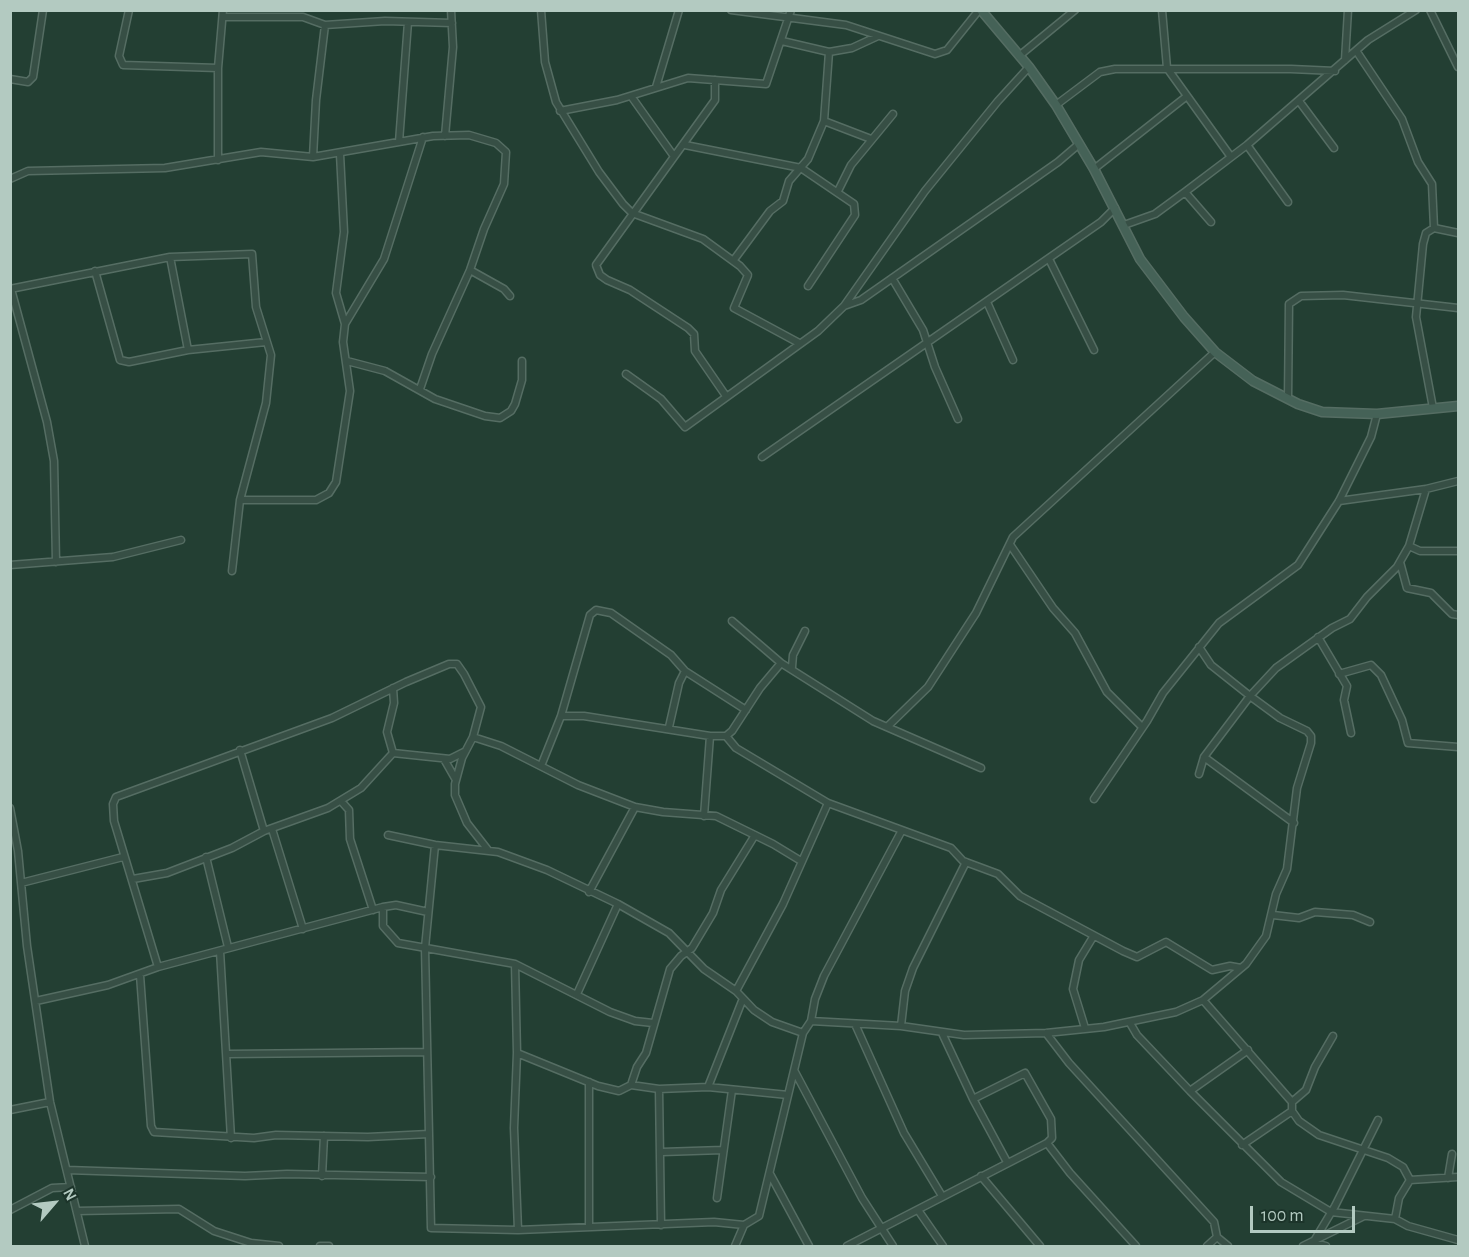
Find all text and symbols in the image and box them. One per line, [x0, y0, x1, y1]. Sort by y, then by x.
north arrow [24, 1173, 84, 1233]
text: N [60, 1186, 80, 1203]
scale bar [1253, 1194, 1358, 1232]
text: 100 m [1261, 1207, 1304, 1225]

